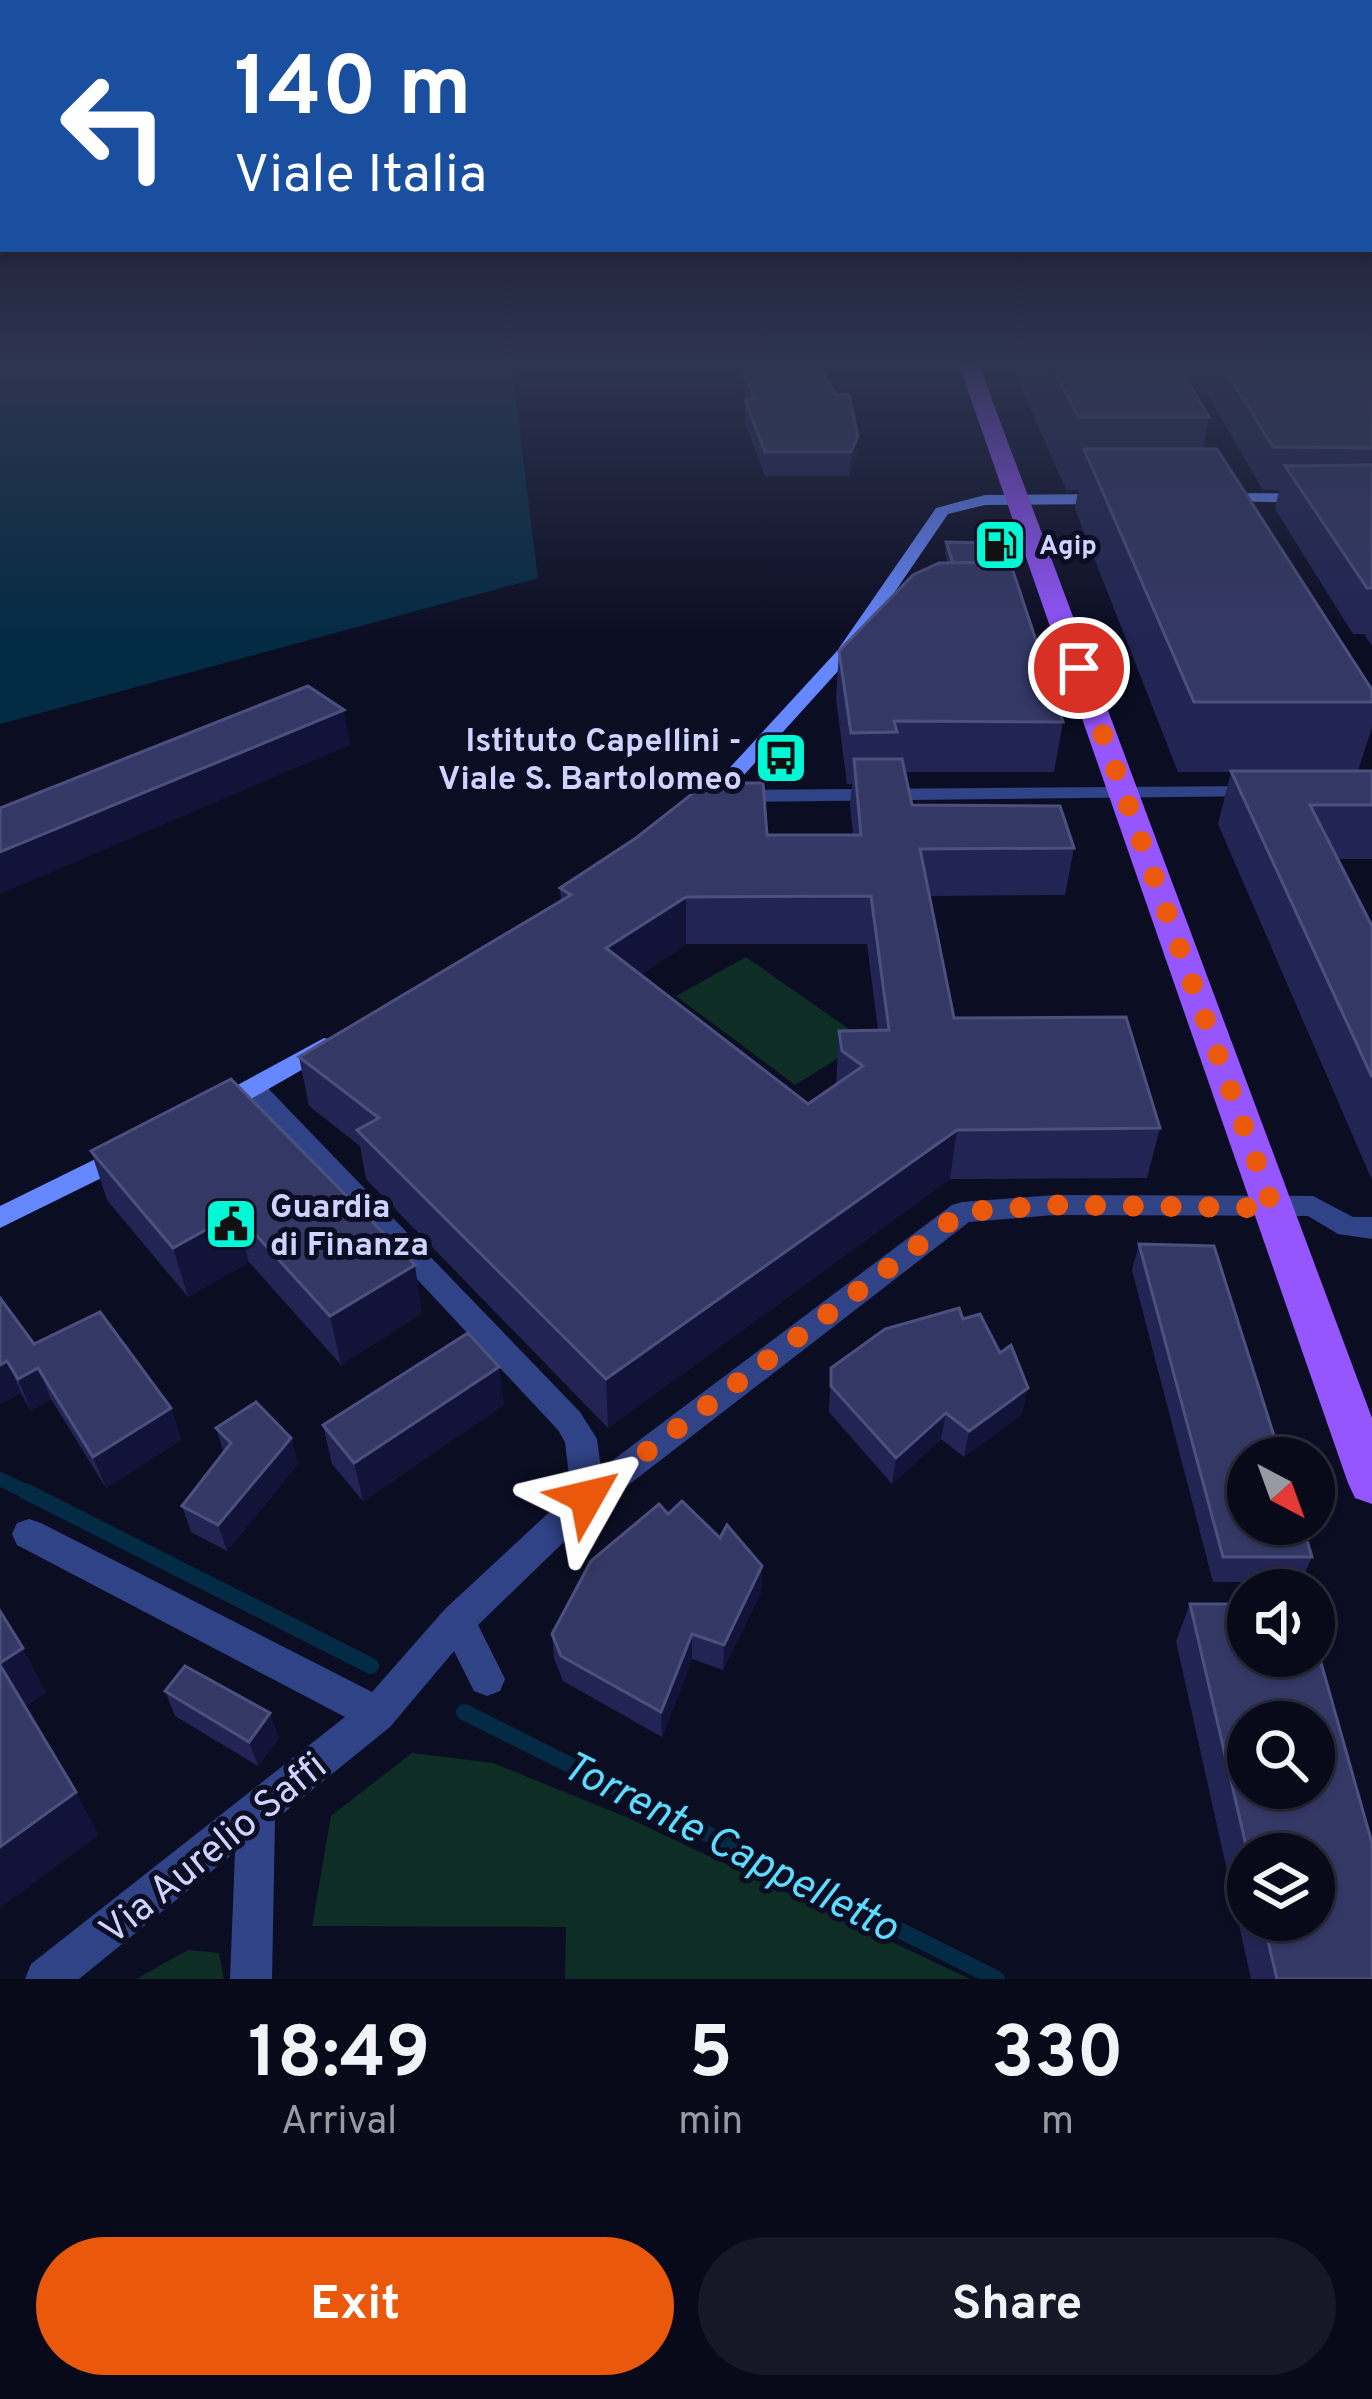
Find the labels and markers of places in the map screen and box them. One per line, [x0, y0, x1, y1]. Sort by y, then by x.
fuel station icon: Agip [972, 517, 1028, 573]
place label: Agip [1039, 530, 1097, 564]
pin [1028, 617, 1130, 719]
place label: Istituto Capellini - Viale S. Bartolomeo [438, 722, 742, 802]
bus stop icon: Istituto Capellini - Viale S. Bartolomeo [753, 730, 809, 786]
place label: Guardia di Finanza [270, 1188, 429, 1268]
public building icon: Guardia di Finanza [203, 1196, 259, 1252]

